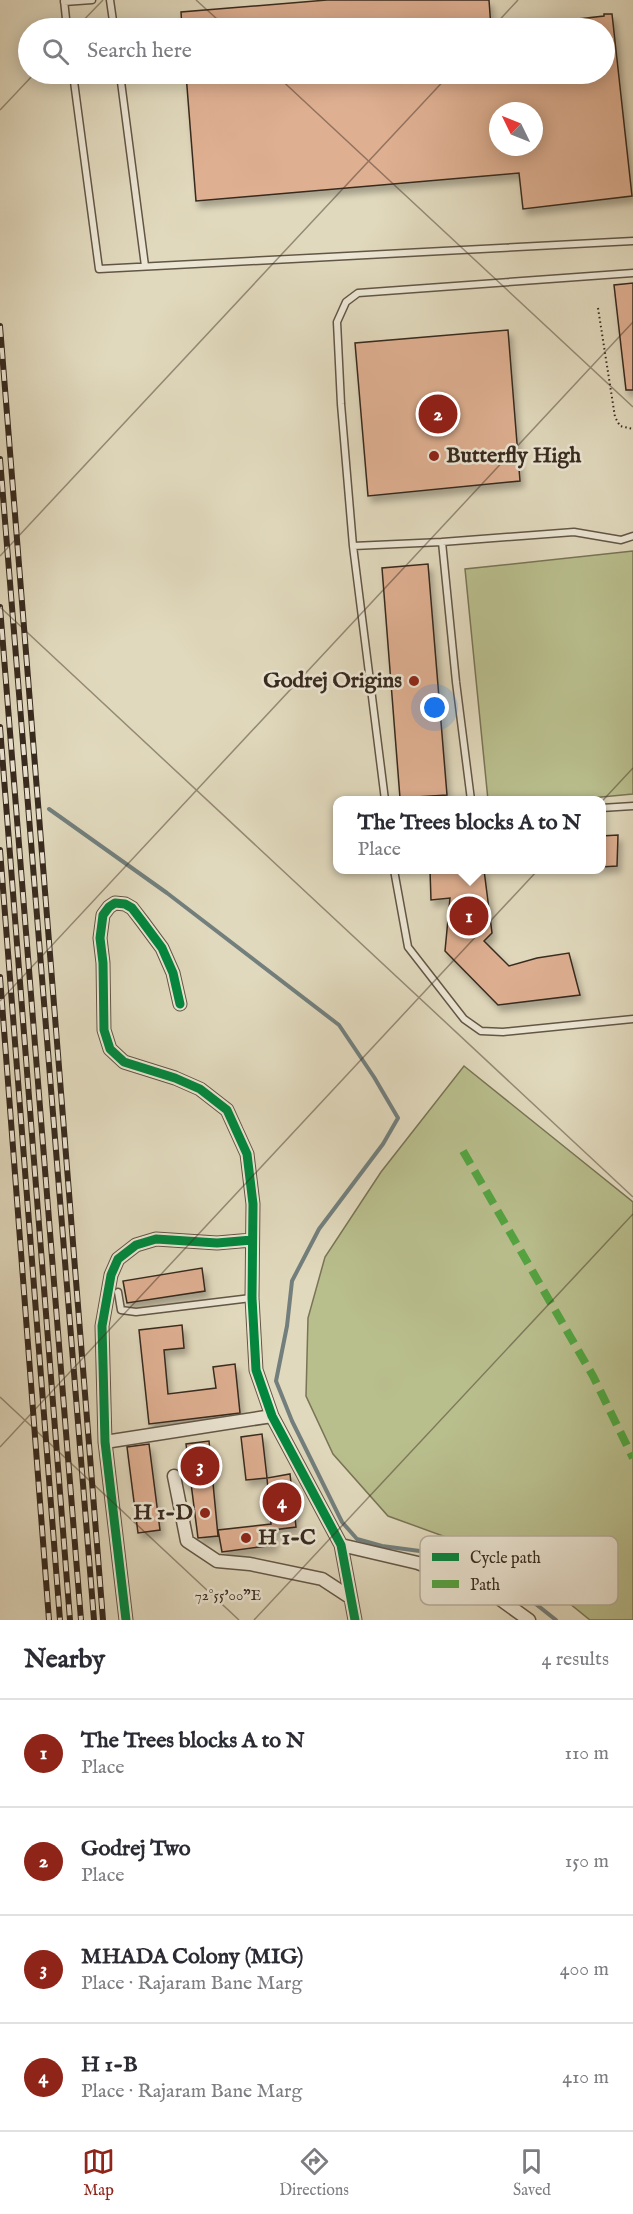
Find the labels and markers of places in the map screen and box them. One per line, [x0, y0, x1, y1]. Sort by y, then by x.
pin: 2 [418, 392, 458, 436]
place label: Butterfly High [446, 442, 581, 470]
marker: Butterfly High [427, 449, 441, 463]
place label: Godrej Origins [263, 667, 402, 695]
marker: Godrej Origins [407, 674, 421, 688]
pin: 1 [450, 894, 488, 938]
pin: 3 [180, 1444, 220, 1488]
pin: 4 [262, 1480, 302, 1524]
place label: H 1-D [133, 1499, 193, 1527]
marker: H 1-D [198, 1506, 212, 1520]
place label: H 1-C [258, 1524, 316, 1552]
marker: H 1-C [239, 1531, 253, 1545]

